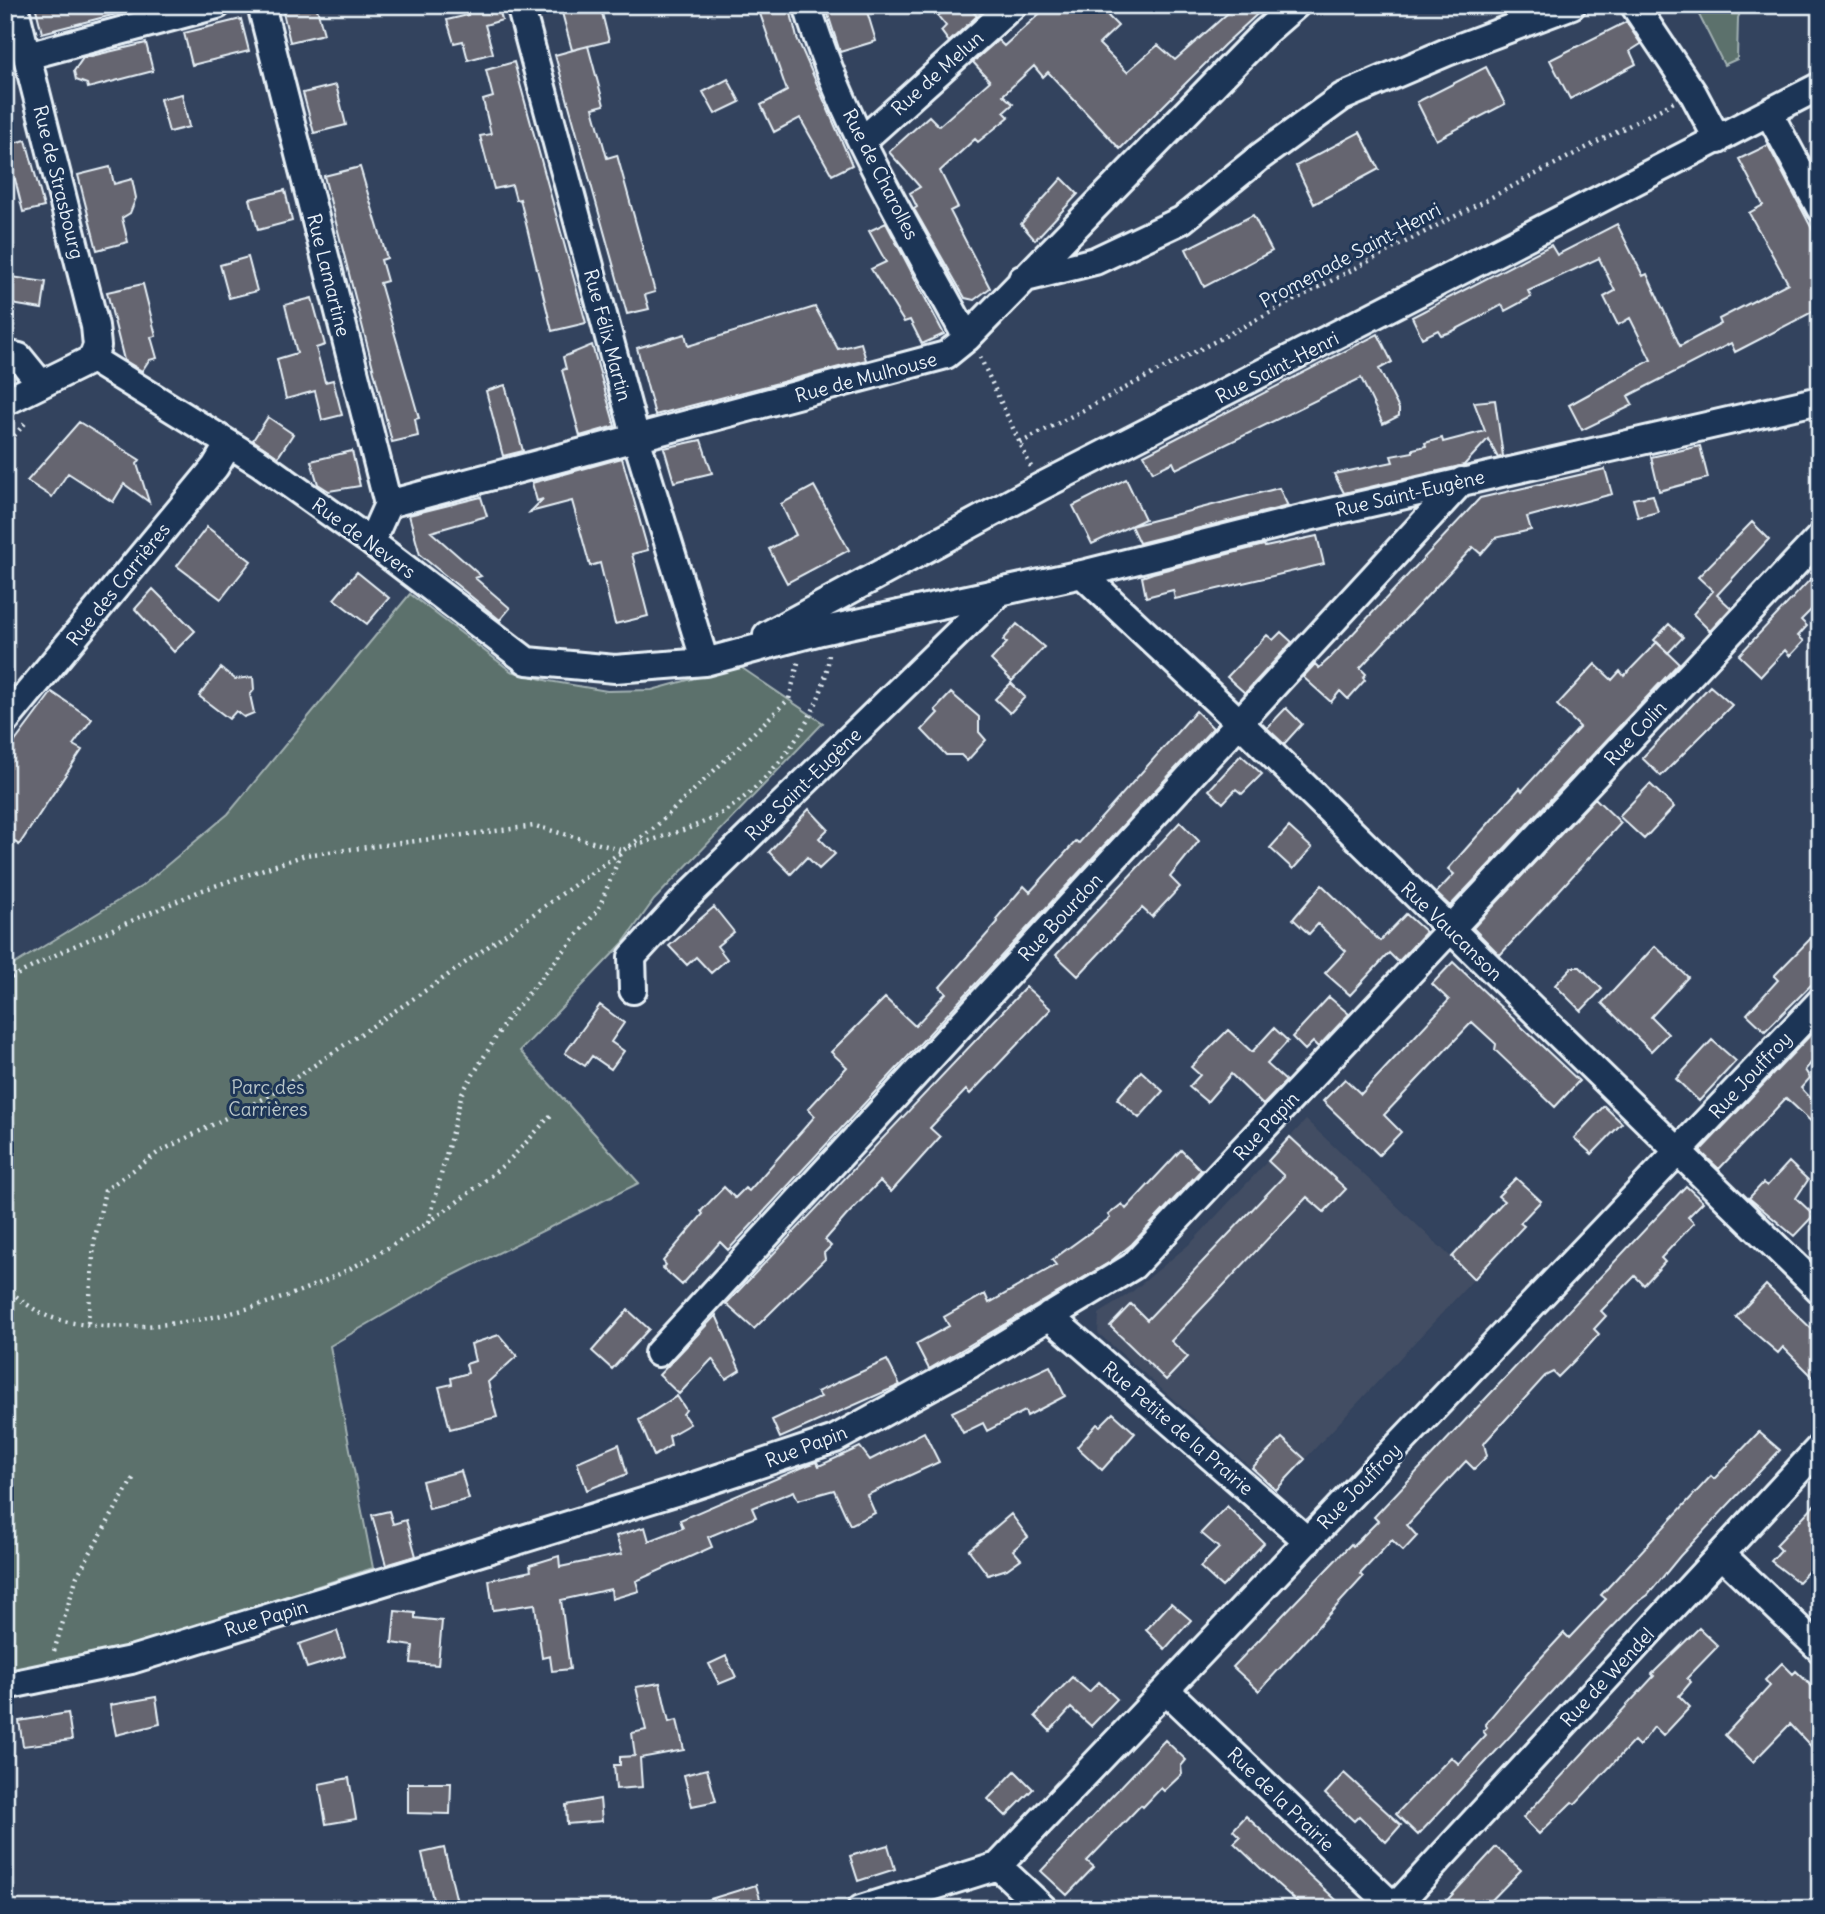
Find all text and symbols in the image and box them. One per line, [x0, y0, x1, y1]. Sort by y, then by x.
street label: Rue de Melun [886, 25, 988, 121]
street label: Rue de Strasbourg [28, 103, 90, 261]
street label: Rue de Charolles [838, 105, 924, 243]
street label: Promenade Saint-Henri [1255, 197, 1445, 313]
street label: Rue Lamartine [302, 211, 356, 339]
street label: Rue Félix Martin [579, 266, 637, 404]
street label: Rue Saint-Henri [1211, 326, 1343, 408]
street label: Rue de Mulhouse [792, 347, 940, 407]
street label: Rue Saint-Eugène [1333, 464, 1487, 522]
street label: Rue de Nevers [307, 492, 421, 584]
street label: Rue des Carrières [61, 518, 175, 650]
street label: Rue Colin [1599, 695, 1671, 771]
street label: Rue Saint-Eugène [740, 722, 866, 846]
street label: Rue Bourdon [1013, 868, 1107, 966]
street label: Rue Vaucanson [1396, 876, 1508, 986]
street label: Rue Jouffroy [1704, 1026, 1796, 1124]
park label: Parc des Carrières [228, 1075, 308, 1121]
street label: Rue Papin [1228, 1086, 1304, 1166]
street label: Rue Petite de la Prairie [1098, 1356, 1258, 1500]
street label: Rue Papin [762, 1419, 850, 1473]
street label: Rue Jouffroy [1312, 1438, 1406, 1534]
street label: Rue Papin [222, 1594, 310, 1642]
street label: Rue de Wendel [1555, 1622, 1659, 1732]
street label: Rue de la Prairie [1222, 1742, 1340, 1856]

